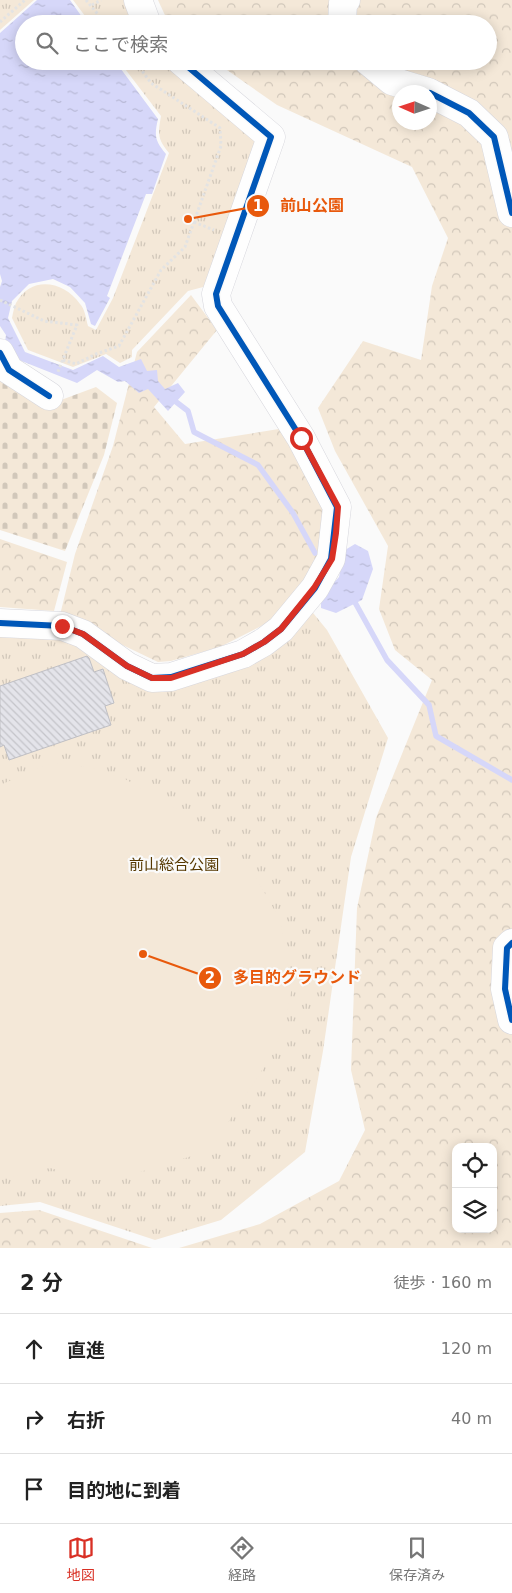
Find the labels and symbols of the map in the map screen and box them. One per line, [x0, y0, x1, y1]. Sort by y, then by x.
north arrow [392, 85, 437, 130]
callout: 前山公園 [245, 190, 354, 221]
text: 前山公園 [280, 196, 344, 215]
text: 1 [253, 197, 263, 215]
route start [290, 427, 313, 450]
route end [51, 615, 74, 638]
park label: 前山総合公園 [129, 856, 219, 874]
callout: 多目的グラウンド [198, 962, 371, 993]
text: 多目的グラウンド [233, 968, 361, 987]
text: 2 [205, 969, 215, 987]

